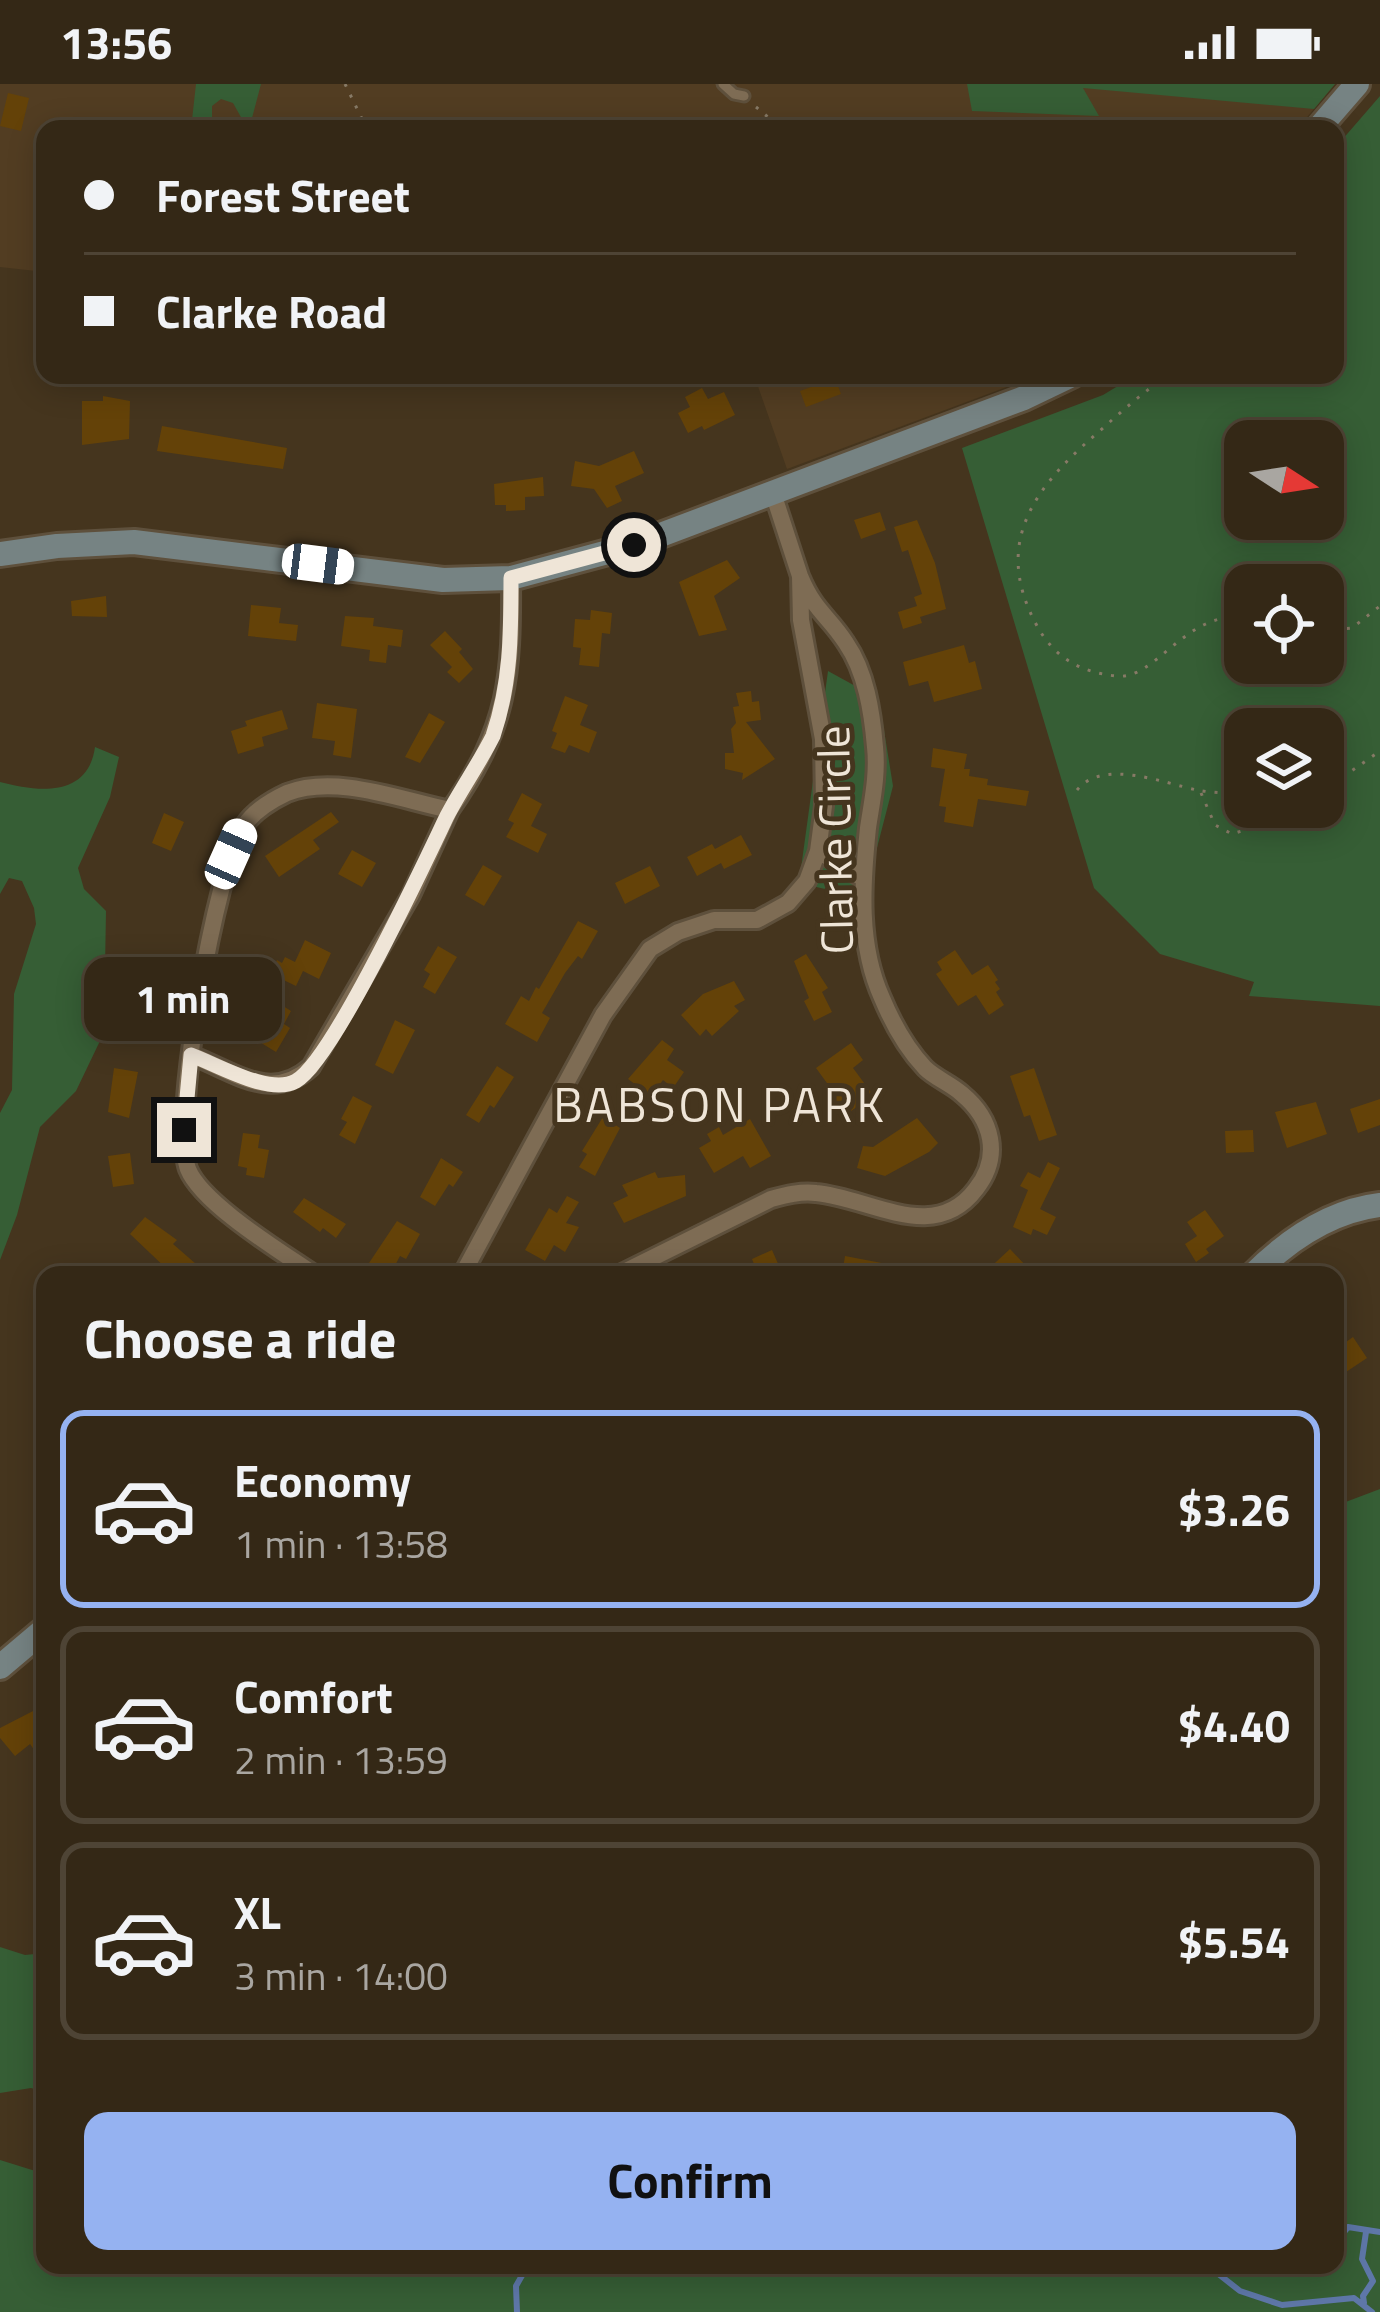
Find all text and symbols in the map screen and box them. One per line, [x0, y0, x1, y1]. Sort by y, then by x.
text: 13:56 [60, 8, 172, 76]
text: Forest Street [156, 161, 410, 229]
text: Clarke Road [156, 277, 387, 345]
north arrow [1224, 420, 1344, 540]
map controls [1224, 420, 1344, 828]
route start [607, 518, 661, 572]
car [280, 542, 356, 586]
button: locate [1224, 564, 1344, 684]
button: layers [1224, 708, 1344, 828]
street label: Clarke Circle [798, 725, 870, 955]
car [200, 814, 262, 894]
callout: 1 min [85, 956, 283, 1040]
text: 1 min [136, 969, 230, 1028]
district label: BABSON PARK [553, 1068, 887, 1141]
route end [157, 1103, 211, 1157]
text: Choose a ride [84, 1297, 396, 1379]
text: Economy [234, 1446, 411, 1514]
icon: car [90, 1455, 198, 1563]
text: $3.26 [1178, 1475, 1290, 1543]
text: 1 min · 13:58 [234, 1514, 448, 1573]
text: Comfort [234, 1662, 393, 1730]
icon: car [90, 1671, 198, 1779]
text: $4.40 [1178, 1691, 1290, 1759]
text: 2 min · 13:59 [234, 1730, 448, 1789]
text: XL [234, 1878, 281, 1946]
icon: car [90, 1887, 198, 1995]
text: $5.54 [1178, 1907, 1290, 1975]
text: 3 min · 14:00 [234, 1946, 448, 2005]
button: Confirm [84, 2112, 1296, 2250]

